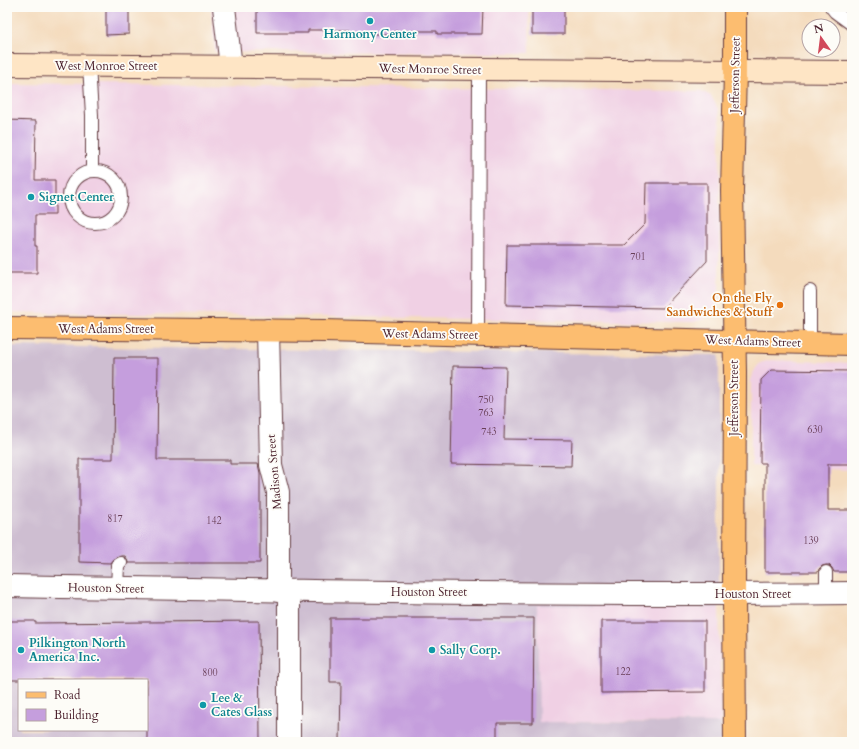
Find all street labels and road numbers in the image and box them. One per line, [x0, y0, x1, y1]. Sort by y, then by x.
street label: Jefferson Street [726, 37, 744, 115]
street label: West Monroe Street [54, 58, 158, 74]
street label: West Monroe Street [377, 60, 482, 78]
street label: West Adams Street [57, 321, 154, 337]
street label: West Adams Street [381, 325, 478, 343]
street label: West Adams Street [704, 331, 802, 351]
street label: Jefferson Street [726, 360, 742, 438]
street label: Madison Street [263, 433, 285, 510]
street label: Houston Street [68, 579, 144, 597]
street label: Houston Street [391, 584, 467, 600]
street label: Houston Street [715, 586, 791, 602]

